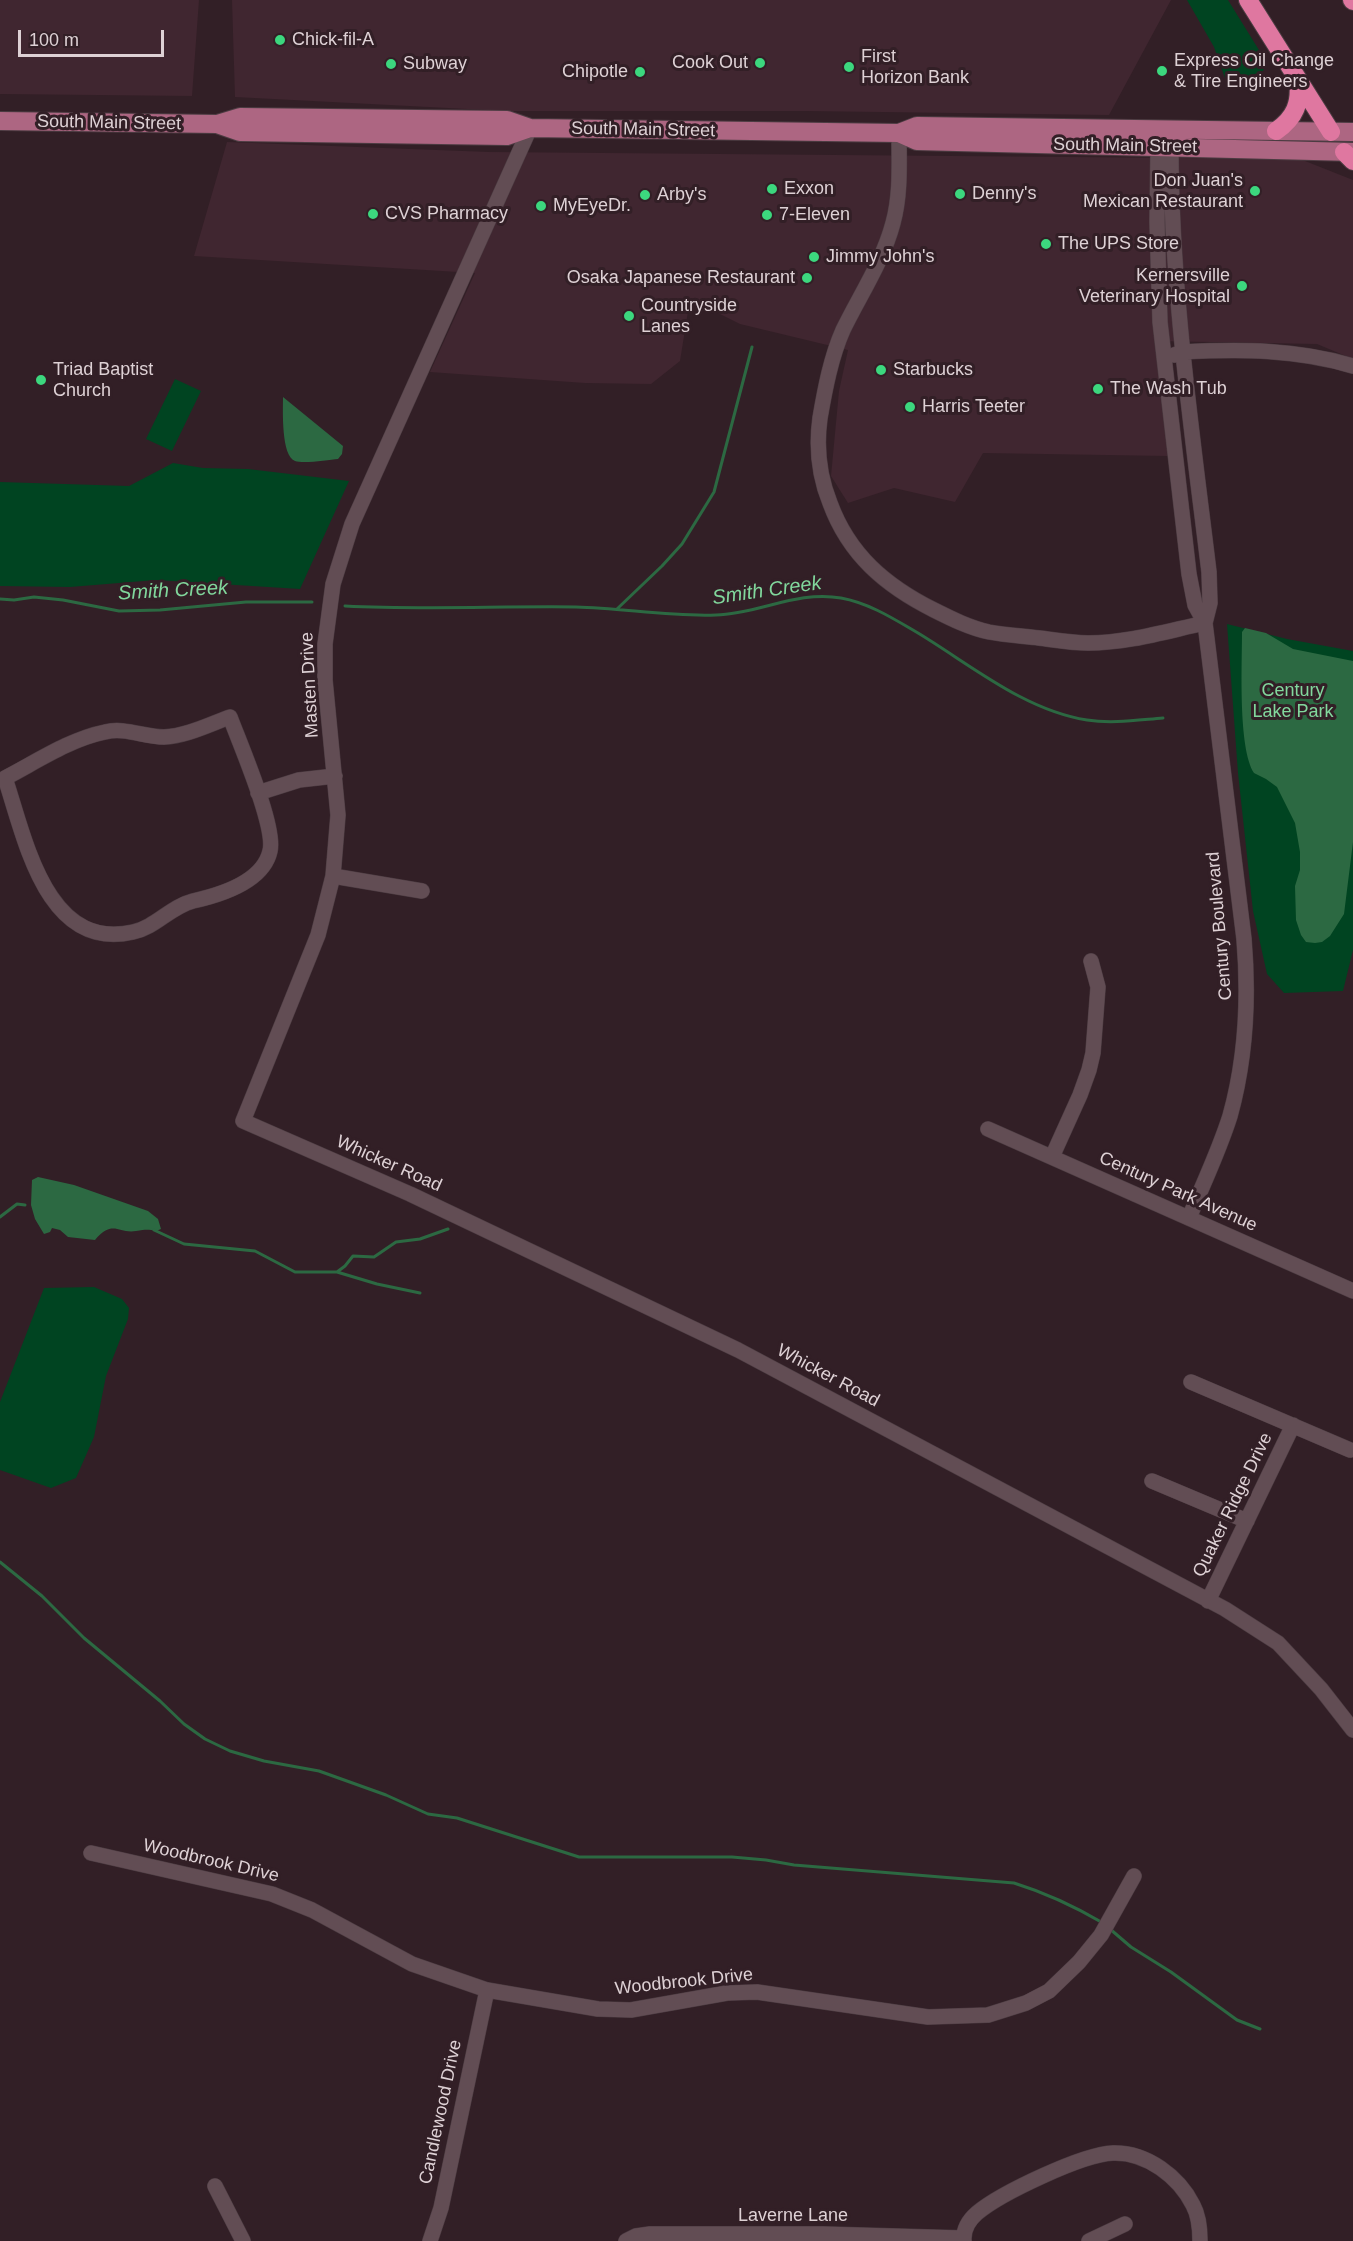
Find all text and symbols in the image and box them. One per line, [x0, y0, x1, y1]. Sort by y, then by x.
scale bar [21, 18, 166, 56]
place label: Chick-fil-A [292, 29, 374, 51]
text: 100 m [29, 30, 79, 50]
marker: Chick-fil-A [273, 33, 287, 47]
place label: First Horizon Bank [861, 46, 969, 88]
place label: Express Oil Change & Tire Engineers [1174, 50, 1334, 92]
place label: Cook Out [672, 52, 748, 74]
place label: Subway [403, 53, 467, 75]
marker: Cook Out [753, 56, 767, 70]
marker: Subway [384, 57, 398, 71]
marker: First Horizon Bank [842, 60, 856, 74]
place label: Chipotle [562, 61, 628, 83]
marker: Express Oil Change & Tire Engineers [1155, 64, 1169, 78]
marker: Chipotle [633, 65, 647, 79]
street label: South Main Street [37, 111, 181, 135]
street label: South Main Street [571, 118, 715, 142]
street label: South Main Street [1053, 134, 1197, 158]
place label: Don Juan's Mexican Restaurant [1083, 170, 1243, 213]
place label: Exxon [784, 178, 834, 200]
marker: Exxon [765, 182, 779, 196]
place label: Denny's [972, 183, 1036, 205]
place label: Arby's [657, 184, 706, 206]
marker: Don Juan's Mexican Restaurant [1248, 184, 1262, 198]
marker: Denny's [953, 187, 967, 201]
marker: Arby's [638, 188, 652, 202]
place label: MyEyeDr. [553, 195, 631, 217]
marker: MyEyeDr. [534, 199, 548, 213]
place label: CVS Pharmacy [385, 203, 508, 225]
place label: 7-Eleven [779, 204, 850, 226]
marker: CVS Pharmacy [366, 207, 380, 221]
marker: 7-Eleven [760, 208, 774, 222]
place label: The UPS Store [1058, 233, 1179, 255]
marker: The UPS Store [1039, 237, 1053, 251]
place label: Jimmy John's [826, 246, 934, 268]
marker: Jimmy John's [807, 250, 821, 264]
place label: Kernersville Veterinary Hospital [1079, 265, 1230, 308]
place label: Osaka Japanese Restaurant [567, 267, 795, 289]
marker: Osaka Japanese Restaurant [800, 271, 814, 285]
marker: Kernersville Veterinary Hospital [1235, 279, 1249, 293]
place label: Countryside Lanes [641, 295, 737, 338]
marker: Countryside Lanes [622, 309, 636, 323]
place label: Triad Baptist Church [53, 359, 153, 401]
place label: Starbucks [893, 359, 973, 381]
marker: Starbucks [874, 363, 888, 377]
marker: Triad Baptist Church [34, 373, 48, 387]
place label: The Wash Tub [1110, 378, 1227, 400]
marker: The Wash Tub [1091, 382, 1105, 396]
place label: Harris Teeter [922, 396, 1025, 418]
marker: Harris Teeter [903, 400, 917, 414]
water label: Smith Creek [711, 571, 823, 611]
water label: Smith Creek [117, 576, 229, 606]
street label: Masten Drive [296, 631, 324, 739]
park label: Century Lake Park [1252, 680, 1334, 722]
street label: Century Boulevard [1203, 851, 1237, 1001]
street label: Whicker Road [333, 1131, 445, 1197]
street label: Century Park Avenue [1096, 1147, 1260, 1237]
street label: Whicker Road [773, 1340, 883, 1412]
street label: Quaker Ridge Drive [1189, 1429, 1277, 1581]
street label: Woodbrook Drive [141, 1835, 281, 1887]
street label: Woodbrook Drive [614, 1964, 754, 2000]
street label: Candlewood Drive [415, 2038, 467, 2186]
street label: Laverne Lane [738, 2205, 848, 2227]

